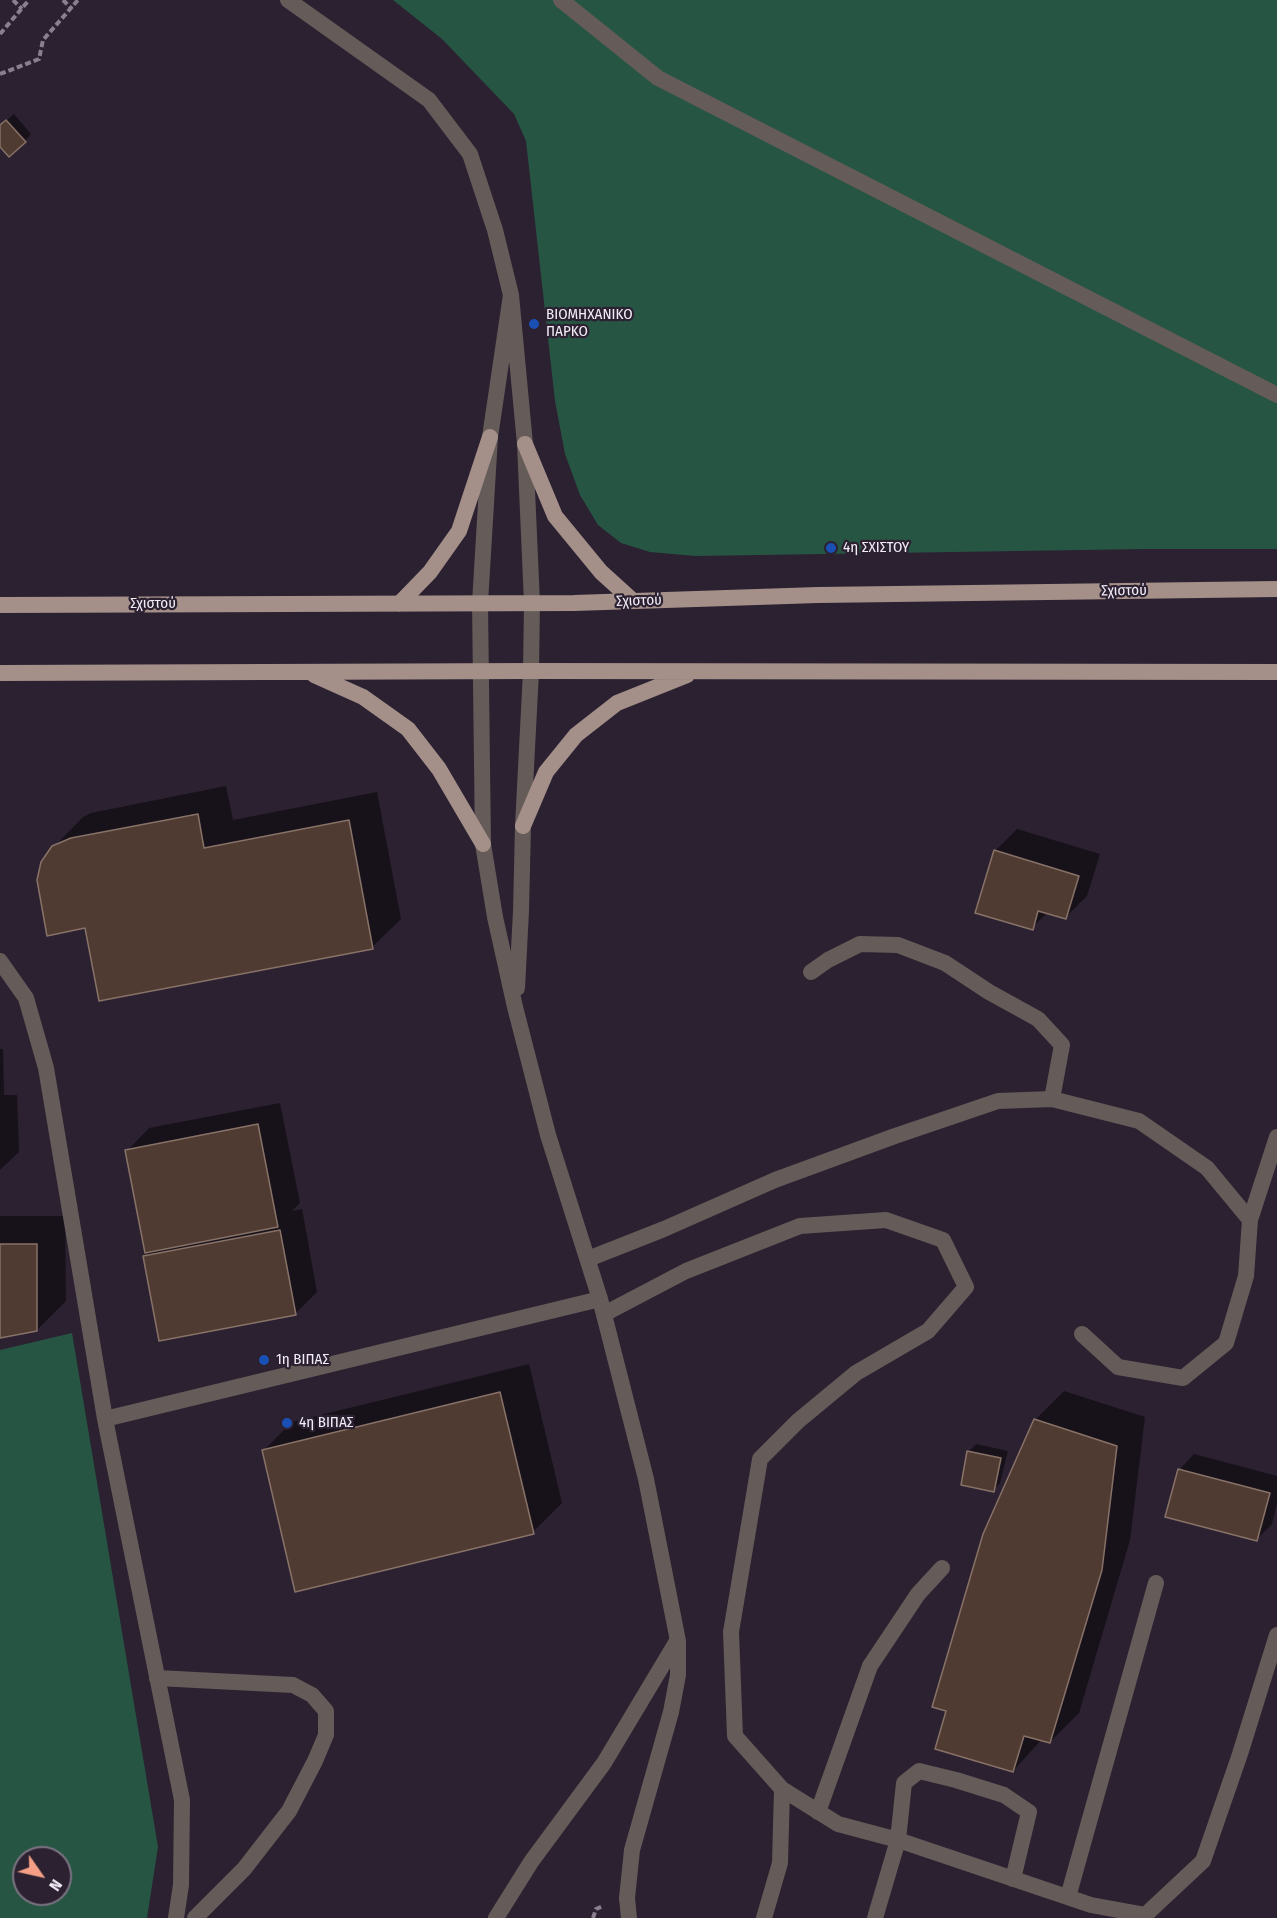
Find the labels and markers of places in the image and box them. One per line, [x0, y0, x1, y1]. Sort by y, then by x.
place label: ΒΙΟΜΗΧΑΝΙΚΟ ΠΑΡΚΟ [546, 306, 633, 341]
marker: ΒΙΟΜΗΧΑΝΙΚΟ ΠΑΡΚΟ [527, 317, 541, 331]
place label: 4η ΣΧΙΣΤΟΥ [843, 539, 909, 557]
marker: 4η ΣΧΙΣΤΟΥ [824, 541, 838, 555]
place label: 1η ΒΙΠΑΣ [276, 1351, 329, 1369]
marker: 1η ΒΙΠΑΣ [257, 1353, 271, 1367]
place label: 4η ΒΙΠΑΣ [299, 1414, 354, 1432]
marker: 4η ΒΙΠΑΣ [280, 1416, 294, 1430]

